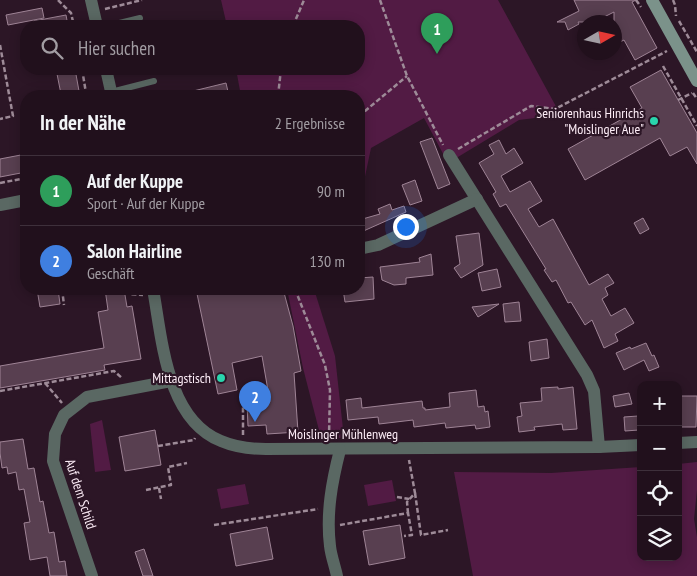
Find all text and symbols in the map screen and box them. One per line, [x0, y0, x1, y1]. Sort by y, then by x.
pin: 1 [421, 13, 453, 54]
north arrow [577, 15, 622, 60]
search box [20, 20, 365, 75]
icon: search [38, 34, 66, 62]
text: Hier suchen [78, 36, 155, 60]
place label: Seniorenhaus Hinrichs "Moislinger Aue" [536, 104, 644, 138]
text: In der Nähe [40, 109, 126, 136]
text: 2 Ergebnisse [275, 113, 345, 133]
marker: Seniorenhaus Hinrichs "Moislinger Aue" [648, 115, 660, 127]
text: Auf der Kuppe [87, 169, 183, 193]
text: 1 [52, 181, 60, 201]
text: 90 m [317, 181, 345, 201]
text: Sport · Auf der Kuppe [87, 193, 205, 213]
your location [393, 214, 419, 240]
text: Salon Hairline [87, 239, 182, 263]
text: 2 [52, 251, 60, 271]
text: 130 m [310, 251, 345, 271]
text: Geschäft [87, 263, 134, 283]
place label: Mittagstisch [152, 369, 211, 387]
marker: Mittagstisch [215, 372, 227, 384]
pin: 2 [239, 381, 271, 422]
map controls [637, 381, 682, 561]
button: + [637, 381, 682, 426]
street label: Moislinger Mühlenweg [288, 425, 398, 443]
button: − [637, 426, 682, 471]
street label: Auf dem Schild [61, 457, 101, 531]
button: locate [637, 471, 682, 516]
button: layers [637, 516, 682, 561]

